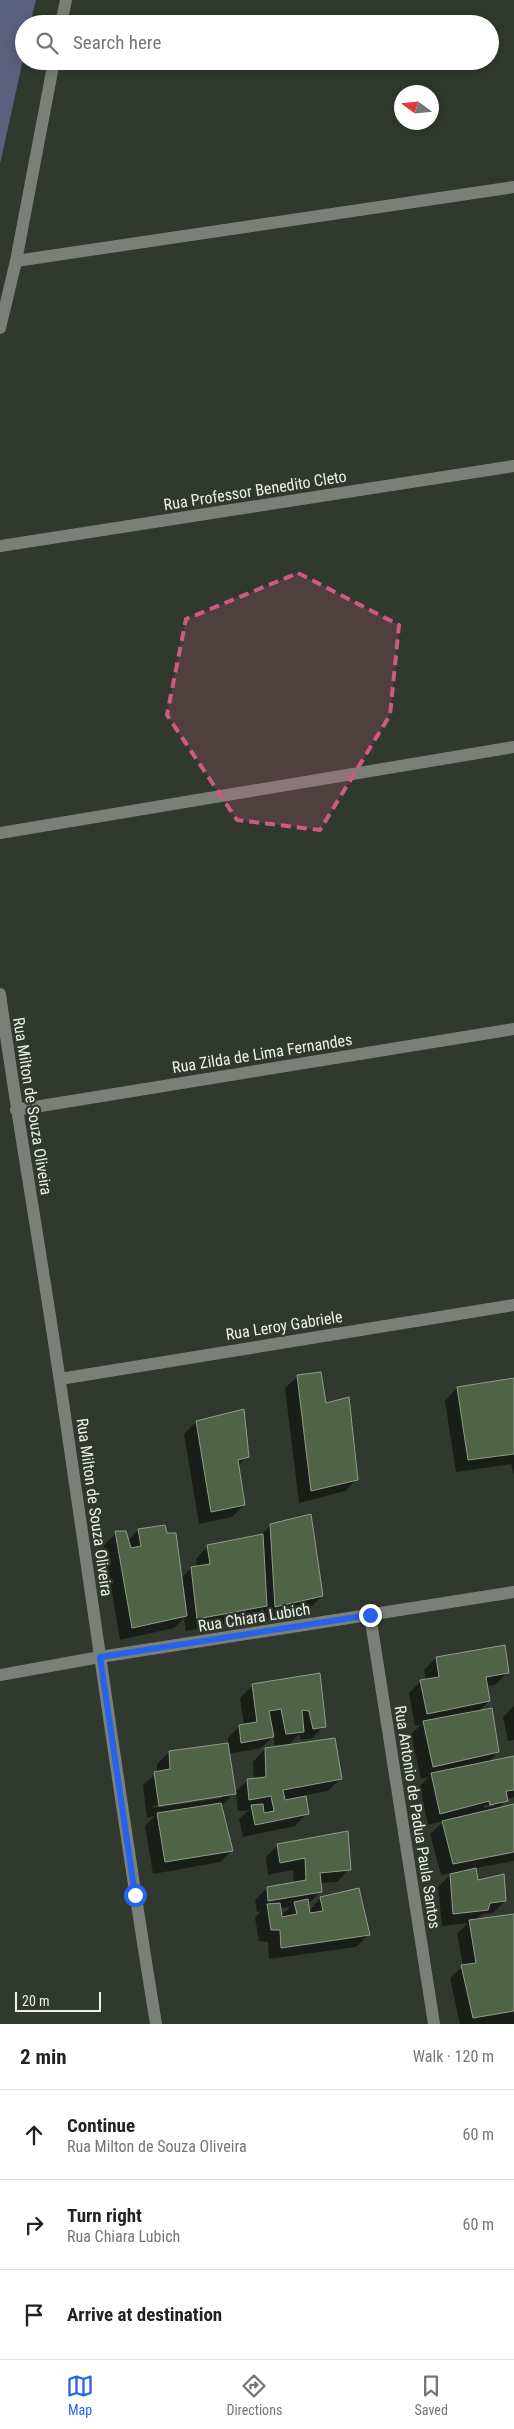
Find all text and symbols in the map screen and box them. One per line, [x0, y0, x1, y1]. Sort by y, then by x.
search box [15, 15, 499, 70]
icon: search [33, 29, 61, 57]
text: Search here [73, 31, 161, 54]
north arrow [394, 85, 439, 130]
street label: Rua Professor Benedito Cleto [162, 467, 348, 514]
street label: Rua Milton de Souza Oliveira [9, 1016, 56, 1196]
street label: Rua Zilda de Lima Fernandes [171, 1030, 354, 1077]
street label: Rua Leroy Gabriele [224, 1307, 344, 1344]
street label: Rua Milton de Souza Oliveira [73, 1417, 116, 1597]
street label: Rua Chiara Lubich [197, 1599, 312, 1636]
route end [359, 1604, 382, 1627]
street label: Rua Antonio de Padua Paula Santos [390, 1704, 445, 1930]
route start [124, 1884, 147, 1907]
scale bar [15, 1989, 101, 2012]
text: 20 m [22, 1993, 50, 2009]
text: 2 min [20, 2045, 67, 2069]
text: Walk · 120 m [413, 2047, 494, 2066]
text: Continue [67, 2114, 135, 2137]
icon: ahead [20, 2121, 48, 2149]
text: 60 m [462, 2125, 494, 2144]
text: Rua Milton de Souza Oliveira [67, 2137, 247, 2156]
text: Turn right [67, 2204, 142, 2227]
icon: right [20, 2211, 48, 2239]
text: 60 m [462, 2215, 494, 2234]
text: Rua Chiara Lubich [67, 2227, 180, 2246]
icon: arrive [20, 2301, 48, 2329]
text: Arrive at destination [67, 2303, 222, 2326]
tab: Map [66, 2372, 94, 2418]
tab: Directions [226, 2372, 282, 2418]
tab: Saved [415, 2372, 448, 2418]

